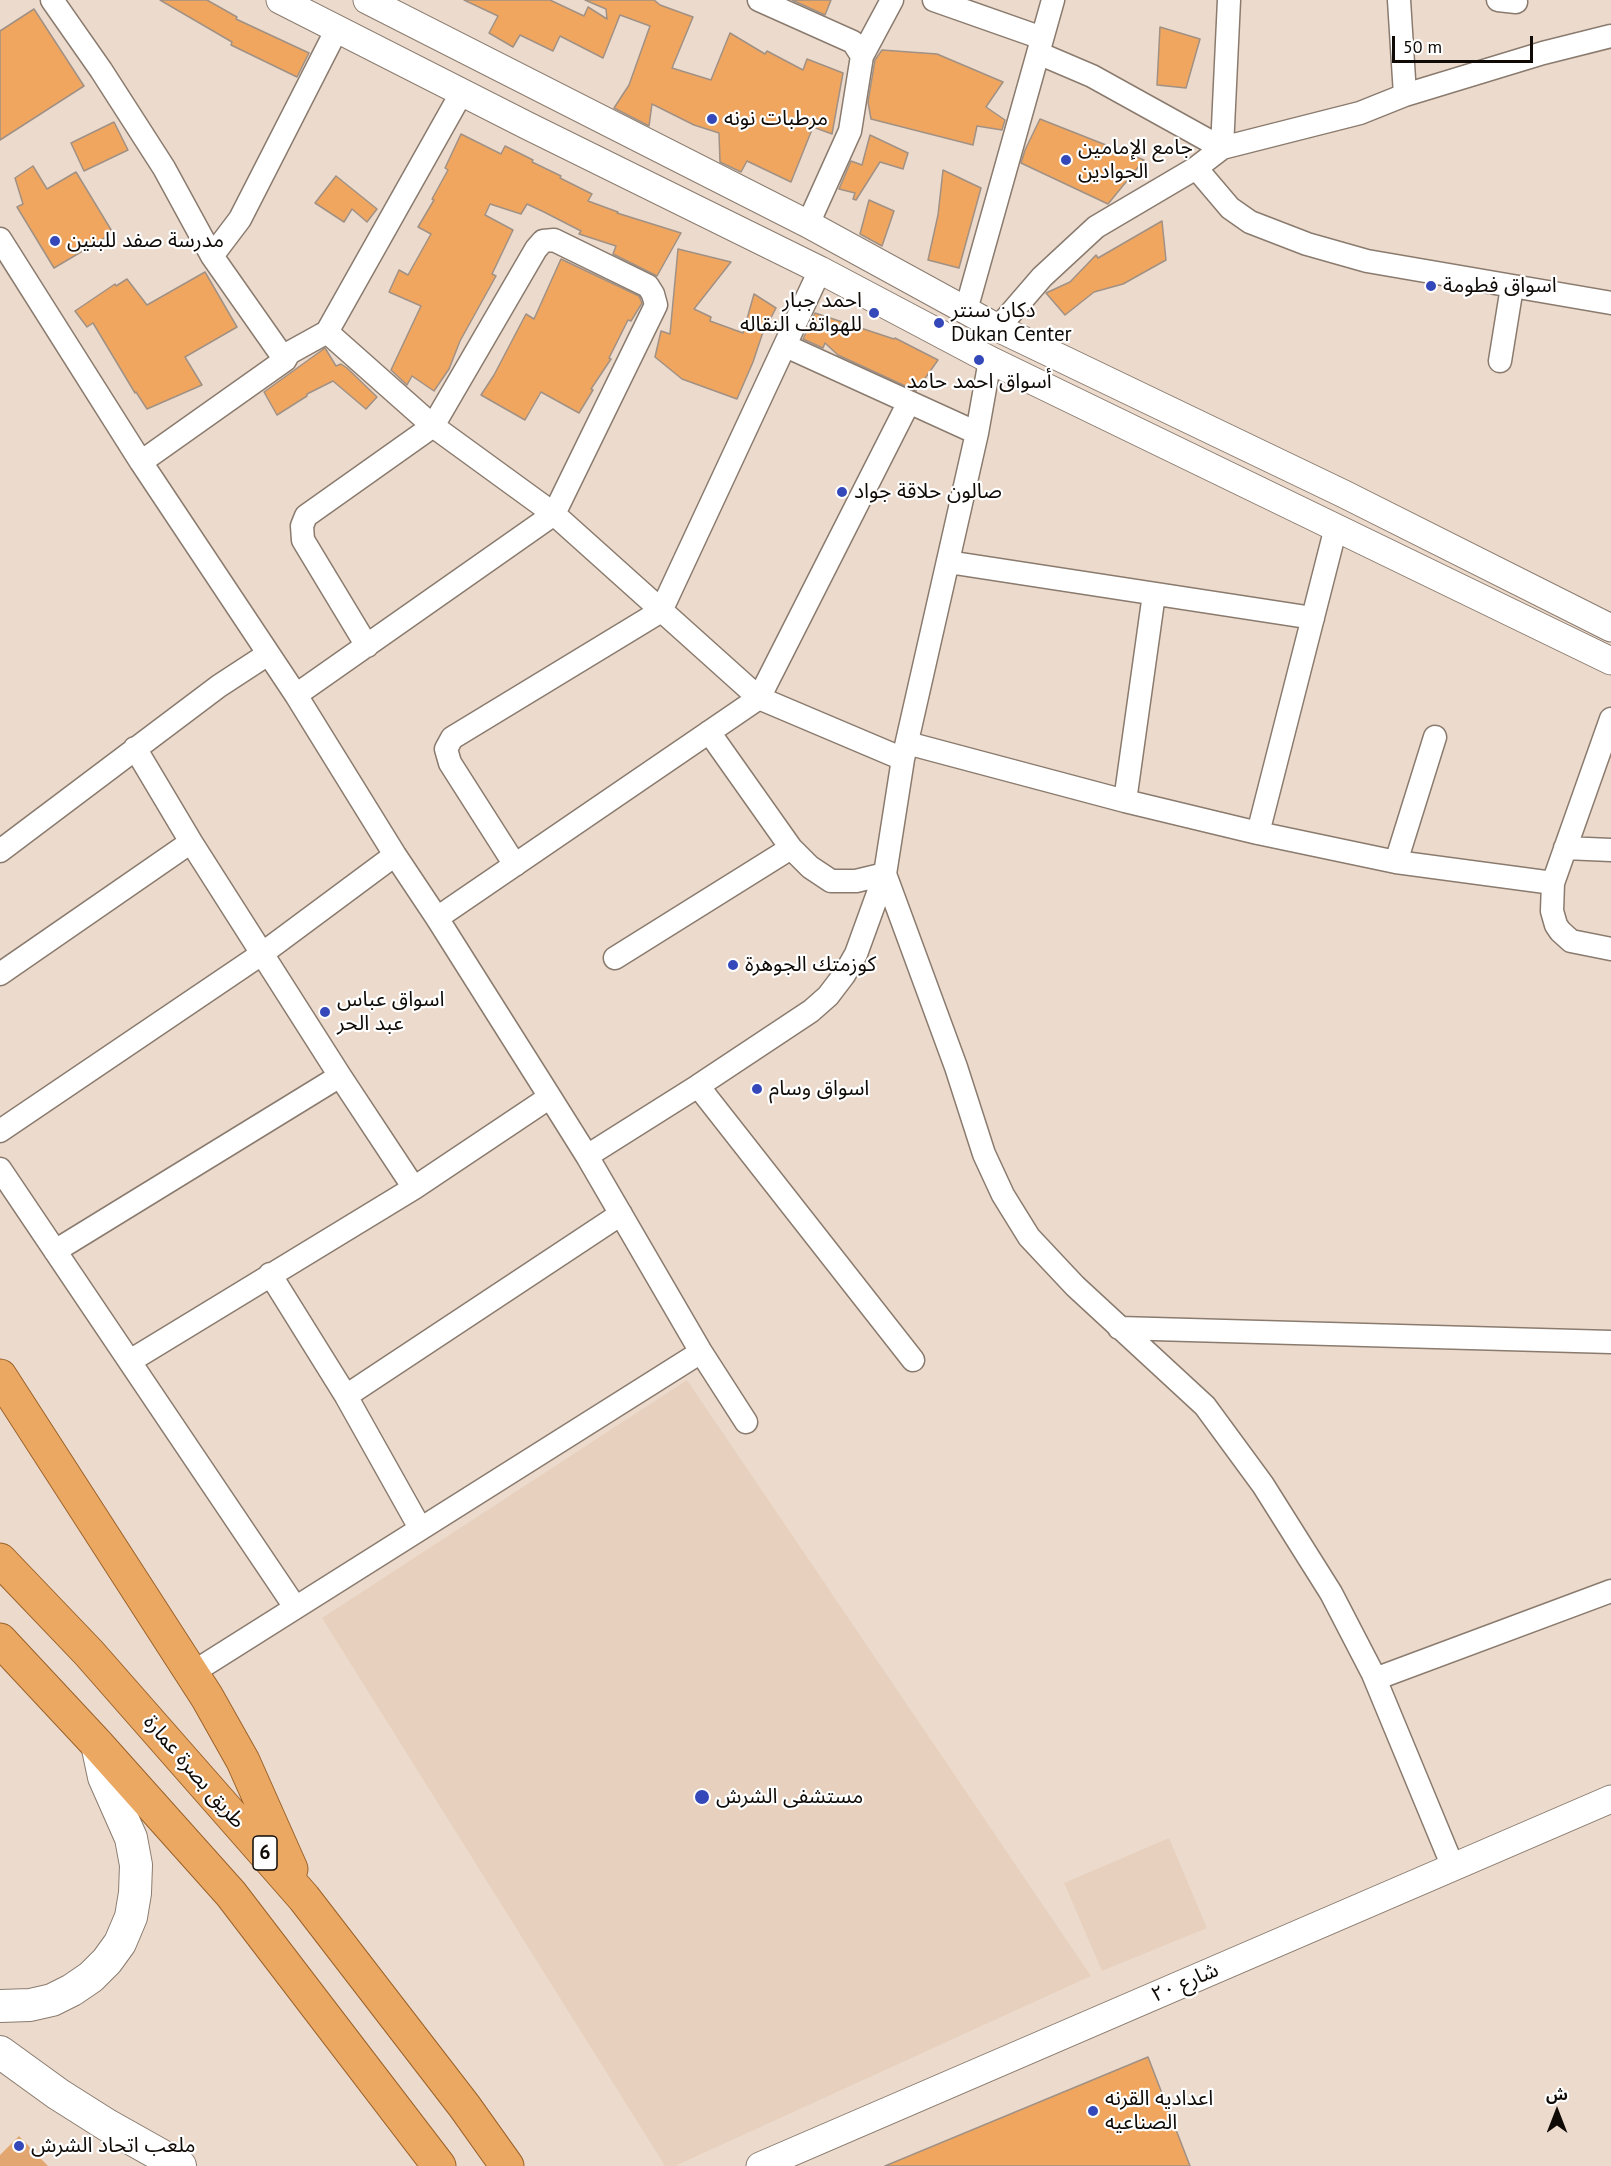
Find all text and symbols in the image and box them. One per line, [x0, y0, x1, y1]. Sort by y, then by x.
scale bar [1395, 24, 1536, 62]
text: 50 m [1403, 35, 1442, 58]
place label: مرطبات نونه [724, 106, 828, 132]
marker: مرطبات نونه [705, 112, 719, 126]
place label: جامع الإمامين الجوادين [1078, 135, 1193, 185]
marker: جامع الإمامين الجوادين [1059, 153, 1073, 167]
place label: مدرسة صفد للبنين [67, 228, 224, 254]
marker: مدرسة صفد للبنين [48, 234, 62, 248]
place label: اسواق فطومة [1443, 273, 1557, 299]
marker: اسواق فطومة [1424, 279, 1438, 293]
place label: احمد جبار للهواتف النقاله [740, 288, 862, 338]
place label: دكان سنتر Dukan Center [951, 298, 1072, 348]
marker: احمد جبار للهواتف النقاله [867, 306, 881, 320]
marker: دكان سنتر Dukan Center [932, 316, 946, 330]
marker: أسواق احمد حامد [972, 353, 986, 367]
place label: أسواق احمد حامد [906, 369, 1052, 395]
place label: صالون حلاقة جواد [854, 479, 1002, 505]
marker: صالون حلاقة جواد [835, 485, 849, 499]
place label: كوزمتك الجوهرة [745, 952, 876, 978]
marker: كوزمتك الجوهرة [726, 958, 740, 972]
place label: اسواق عباس عبد الحر [337, 987, 444, 1037]
marker: اسواق عباس عبد الحر [318, 1005, 332, 1019]
place label: اسواق وسام [769, 1076, 869, 1102]
marker: اسواق وسام [750, 1082, 764, 1096]
street label: طريق بصرة عمارة [138, 1710, 250, 1834]
place label: مستشفى الشرش [716, 1784, 863, 1810]
marker: مستشفى الشرش [693, 1788, 711, 1806]
road number: 6 [253, 1836, 277, 1870]
street label: شارع ٢٠ [1148, 1958, 1222, 2008]
north arrow [1527, 2082, 1587, 2142]
text: ش [1546, 2084, 1568, 2104]
place label: اعداديه القرنه الصناعيه [1105, 2086, 1213, 2136]
marker: اعداديه القرنه الصناعيه [1086, 2104, 1100, 2118]
place label: ملعب اتحاد الشرش [31, 2133, 196, 2159]
marker: ملعب اتحاد الشرش [12, 2139, 26, 2153]

